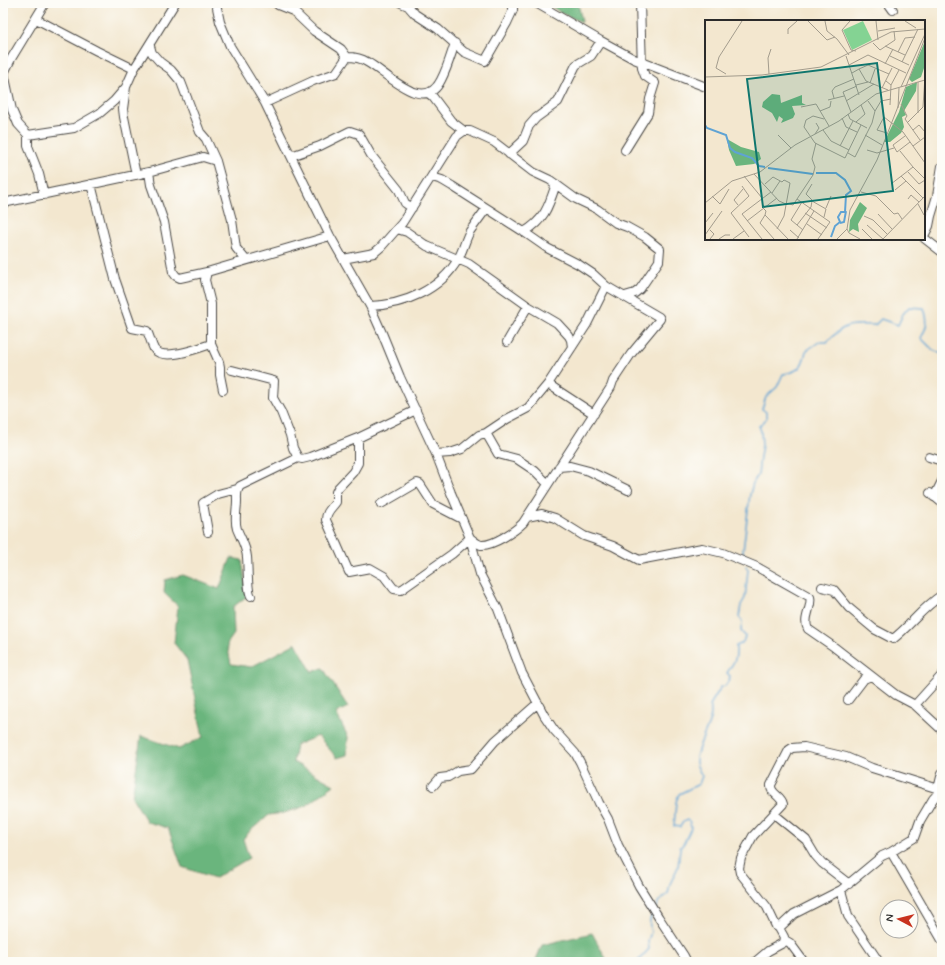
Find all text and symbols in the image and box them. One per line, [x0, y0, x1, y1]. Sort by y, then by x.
inset map [705, 20, 925, 240]
north arrow [879, 899, 919, 939]
text: N [883, 913, 897, 922]

